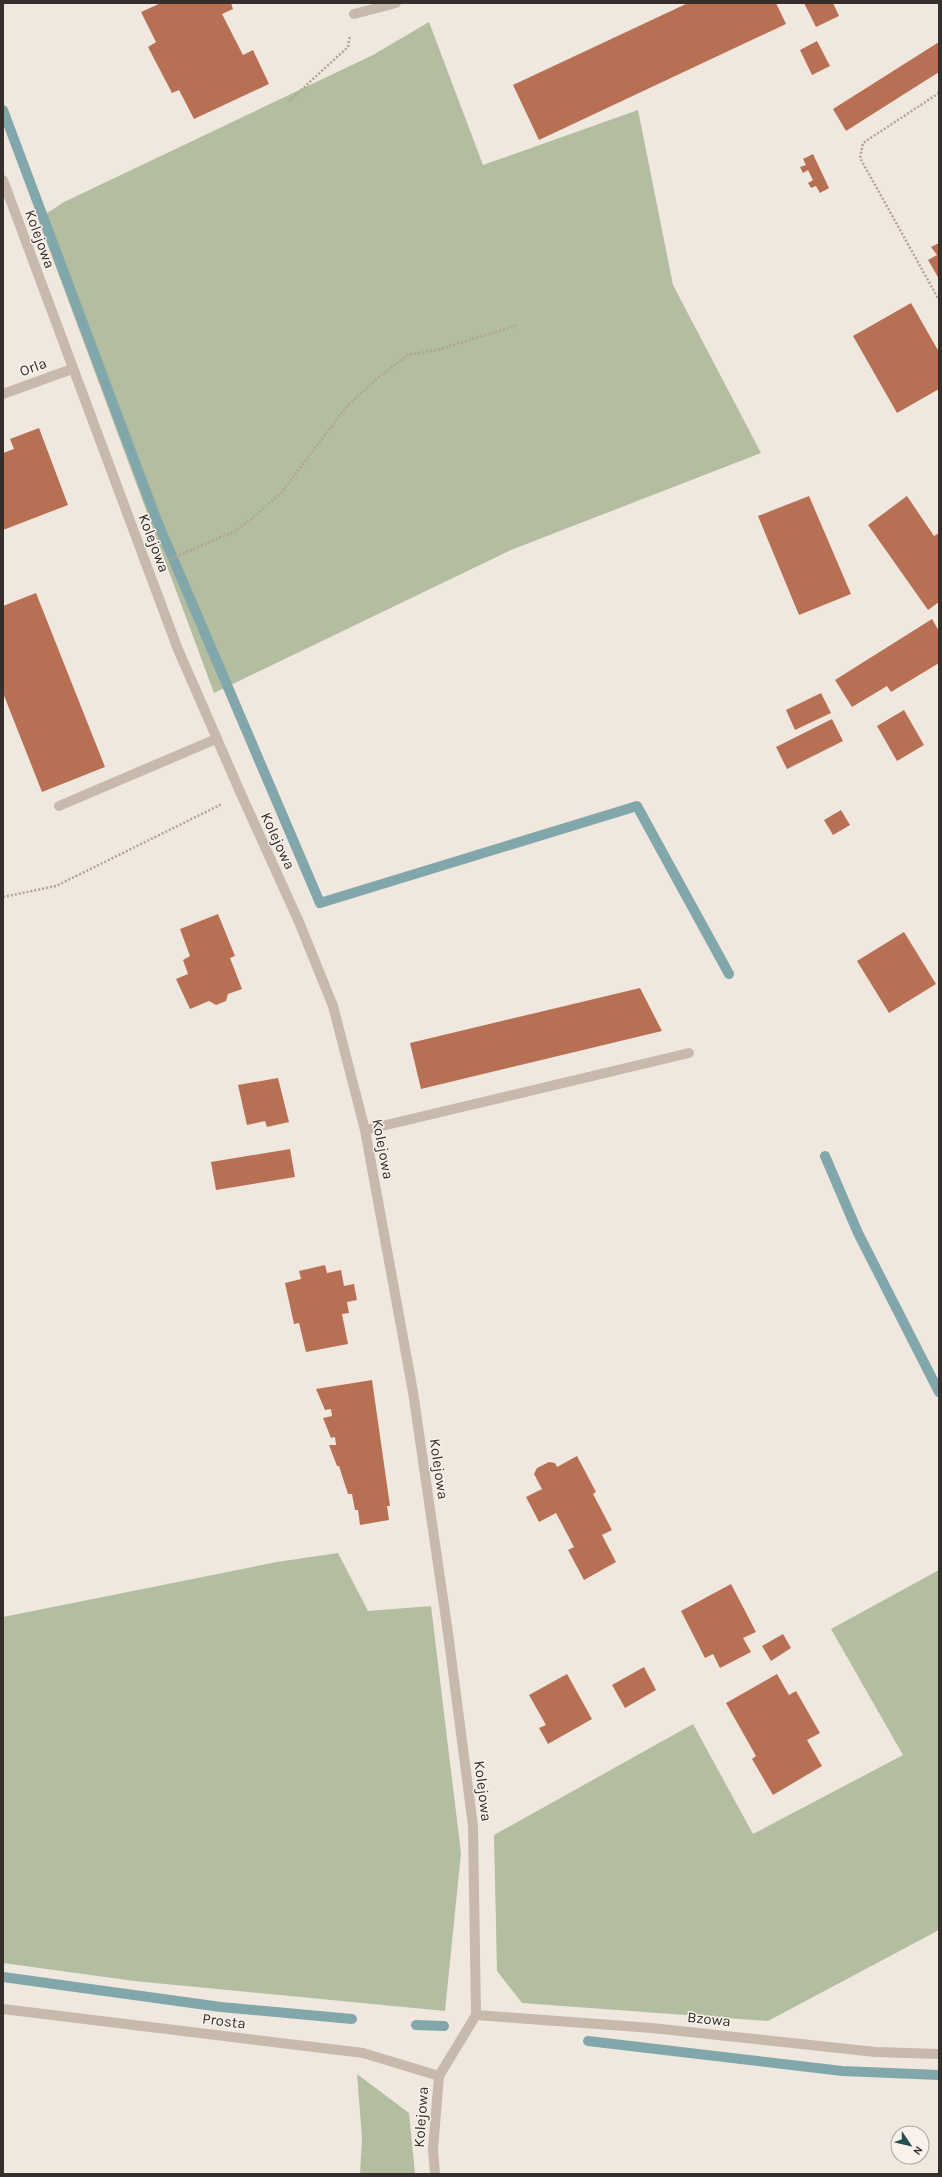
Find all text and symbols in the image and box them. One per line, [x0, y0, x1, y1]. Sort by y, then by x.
street label: Kolejowa [21, 207, 59, 271]
street label: Orla [17, 354, 49, 380]
street label: Kolejowa [135, 511, 173, 575]
street label: Kolejowa [257, 809, 299, 873]
street label: Kolejowa [368, 1117, 398, 1181]
street label: Kolejowa [426, 1437, 452, 1501]
street label: Kolejowa [470, 1760, 496, 1822]
street label: Bzowa [686, 2008, 732, 2030]
street label: Prosta [201, 2009, 247, 2033]
street label: Kolejowa [410, 2086, 432, 2148]
north arrow [890, 2125, 930, 2165]
text: N [910, 2143, 925, 2157]

